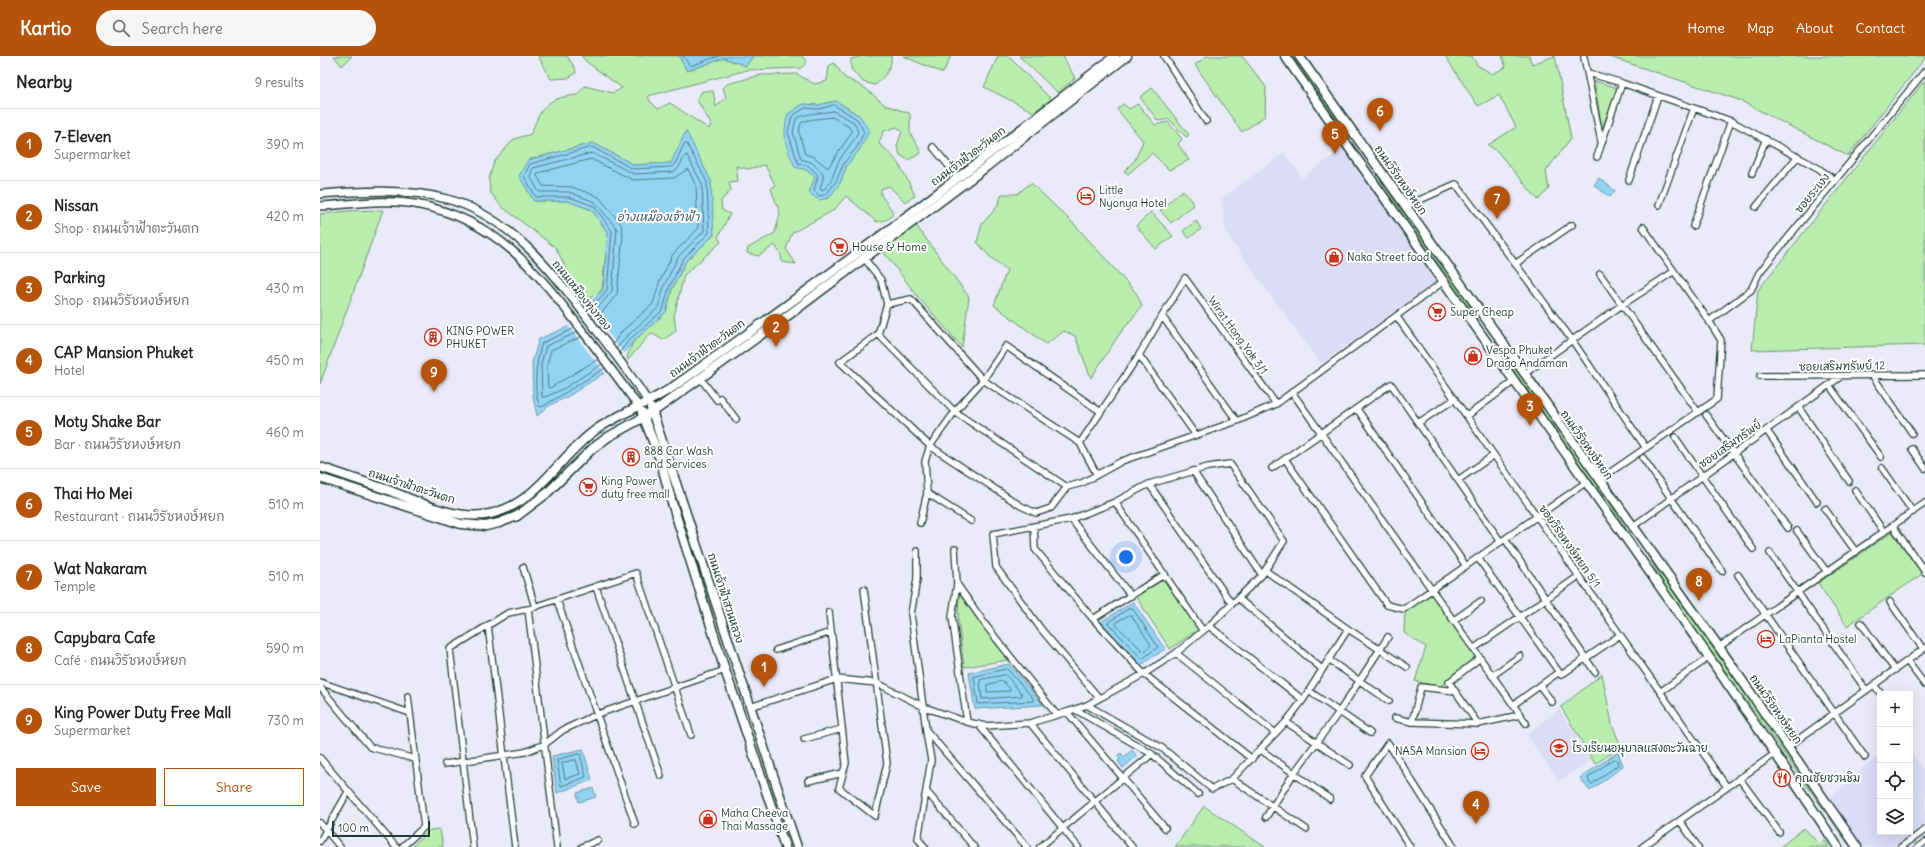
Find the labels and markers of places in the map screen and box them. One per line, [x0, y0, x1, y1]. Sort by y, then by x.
pin: 6 [1367, 98, 1393, 131]
pin: 5 [1322, 121, 1348, 154]
place label: Little Nyonya Hotel [1099, 183, 1166, 210]
hotel icon: Little Nyonya Hotel [1076, 186, 1096, 206]
pin: 7 [1484, 186, 1510, 219]
supermarket icon: House & Home [829, 237, 849, 257]
place label: House & Home [852, 240, 927, 254]
shop icon: Naka Street food [1324, 247, 1344, 267]
place label: Naka Street food [1347, 250, 1430, 264]
supermarket icon: Super Cheap [1427, 302, 1447, 322]
place label: Super Cheap [1450, 305, 1514, 319]
pin: 2 [763, 314, 789, 347]
place label: KING POWER PHUKET [446, 324, 514, 351]
building icon: KING POWER PHUKET [423, 327, 443, 347]
place label: Vespa Phuket Drago Andaman [1486, 343, 1568, 370]
shop icon: Vespa Phuket Drago Andaman [1463, 346, 1483, 366]
pin: 9 [421, 359, 447, 392]
pin: 3 [1517, 393, 1543, 426]
place label: 888 Car Wash and Services [644, 444, 713, 471]
building icon: 888 Car Wash and Services [621, 447, 641, 467]
place label: King Power duty free mall [601, 474, 670, 501]
supermarket icon: King Power duty free mall [578, 477, 598, 497]
pin: 8 [1686, 568, 1712, 601]
hotel icon: LaPianta Hostel [1756, 629, 1776, 649]
place label: LaPianta Hostel [1779, 632, 1856, 646]
pin: 1 [751, 654, 777, 687]
school or university icon: โรงเรียนอนุบาลแสงตะวันฉาย [1549, 738, 1569, 758]
place label: โรงเรียนอนุบาลแสงตะวันฉาย [1572, 740, 1708, 757]
hotel icon: NASA Mansion [1470, 741, 1490, 761]
place label: NASA Mansion [1395, 744, 1467, 758]
restaurant icon: คุณชัยชวนชิม [1772, 768, 1792, 788]
place label: คุณชัยชวนชิม [1795, 771, 1860, 787]
pin: 4 [1463, 791, 1489, 824]
place label: Maha Cheeva Thai Massage [721, 806, 788, 833]
shop icon: Maha Cheeva Thai Massage [698, 809, 718, 829]

